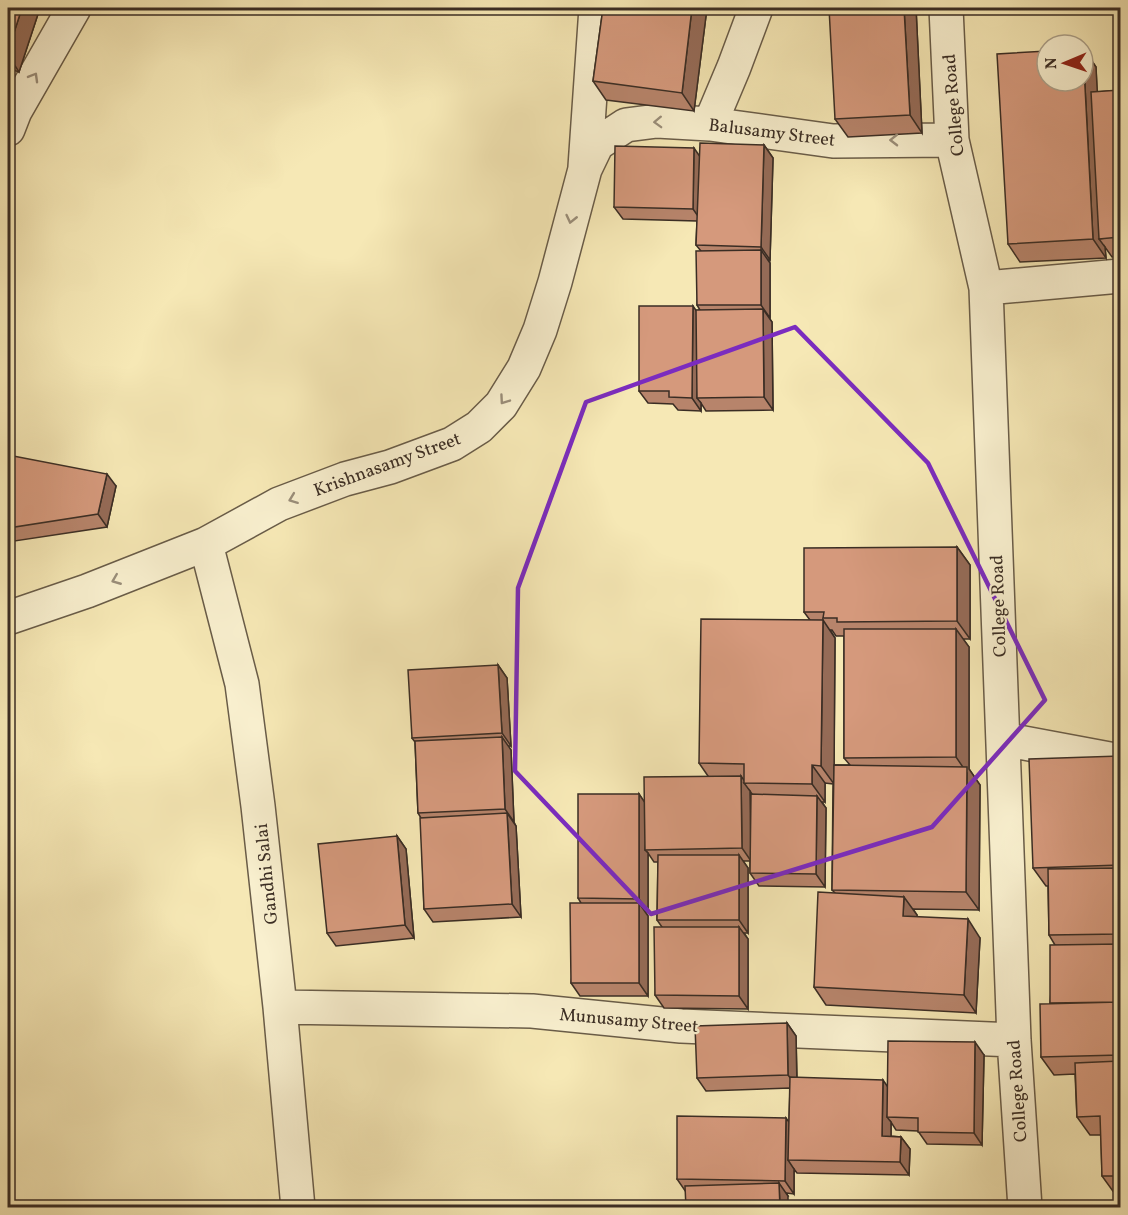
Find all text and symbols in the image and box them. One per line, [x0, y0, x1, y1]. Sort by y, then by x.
north arrow [1035, 33, 1095, 93]
street label: College Road [938, 53, 971, 157]
text: N [1041, 57, 1063, 70]
one-way arrow [27, 73, 38, 83]
street label: Balusamy Street [707, 113, 837, 154]
one-way arrow [654, 115, 663, 128]
one-way arrow [889, 134, 898, 147]
one-way arrow [566, 213, 579, 223]
one-way arrow [500, 393, 511, 404]
street label: Krishnasamy Street [310, 427, 465, 504]
one-way arrow [288, 492, 299, 504]
street label: College Road [985, 554, 1014, 658]
one-way arrow [111, 573, 122, 585]
street label: Gandhi Salai [250, 822, 285, 926]
street label: Munusamy Street [558, 1003, 699, 1040]
street label: College Road [1002, 1039, 1035, 1143]

